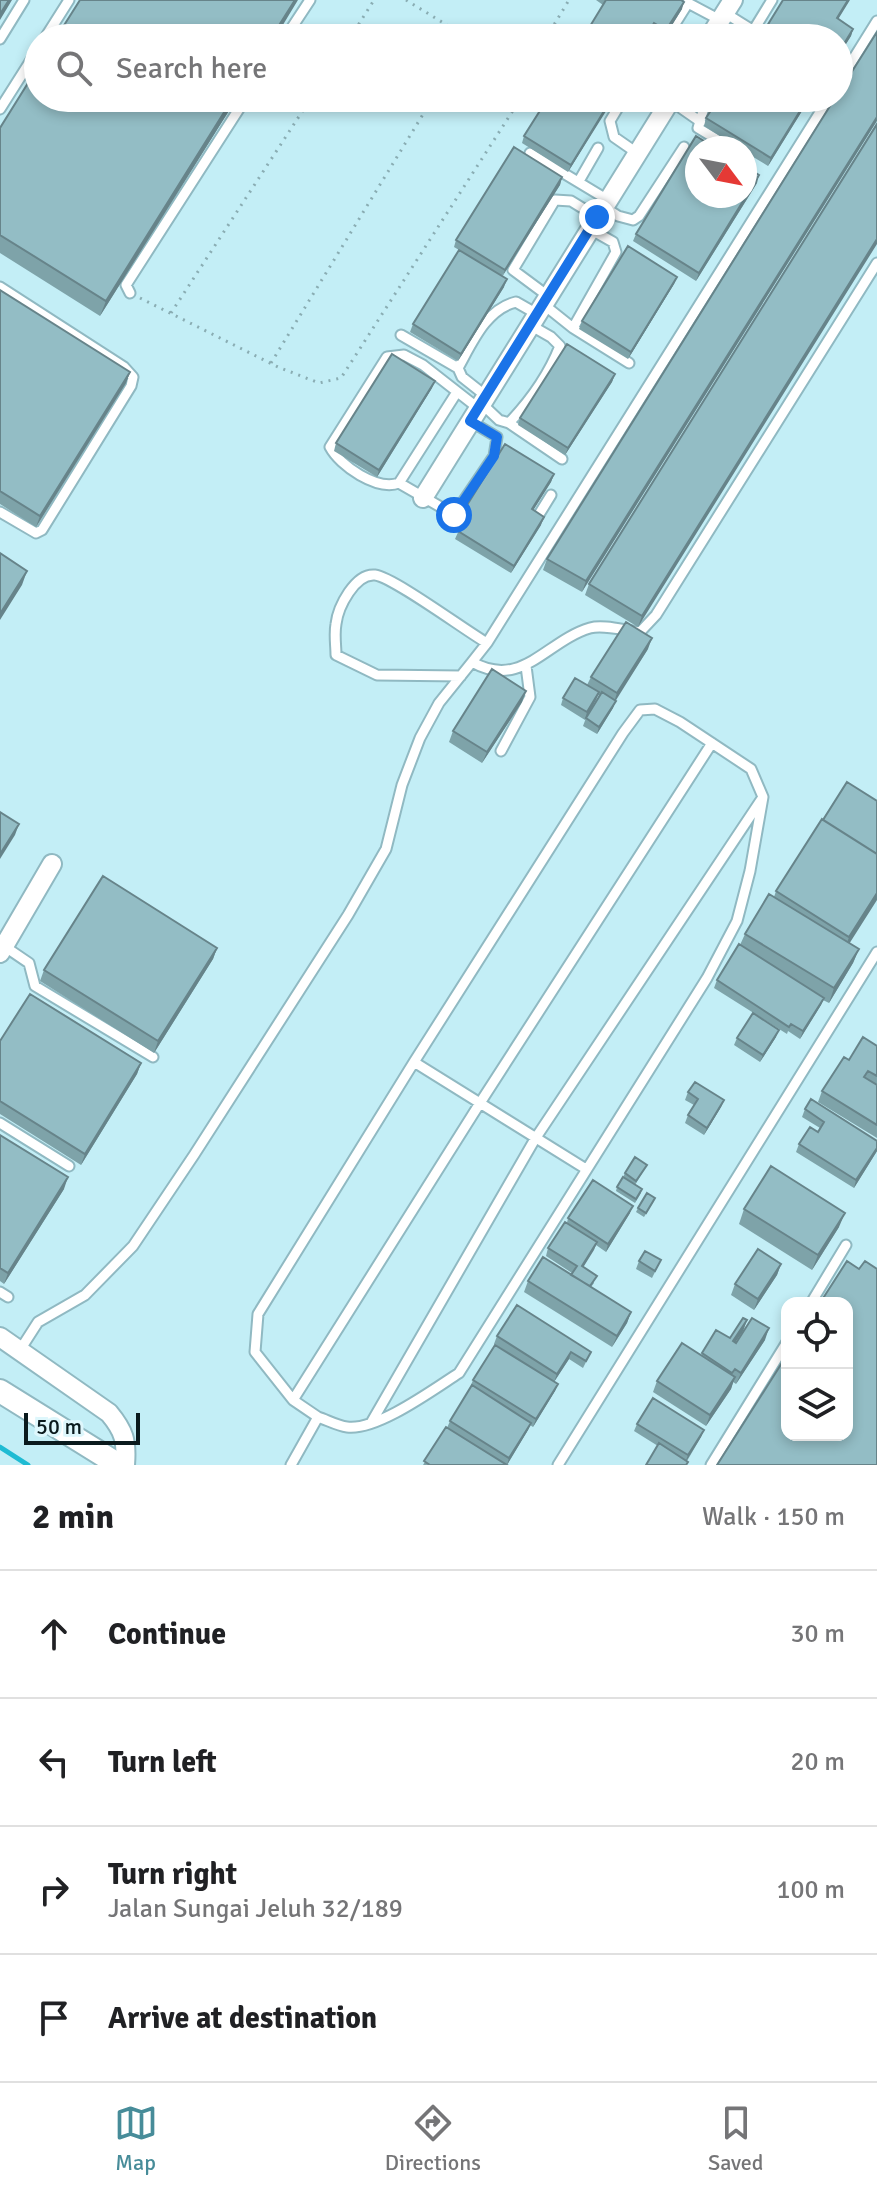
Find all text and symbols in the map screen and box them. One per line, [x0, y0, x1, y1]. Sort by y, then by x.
search box [24, 24, 853, 112]
icon: search [52, 46, 96, 90]
text: Search here [116, 50, 267, 87]
north arrow [685, 136, 757, 208]
route end [579, 199, 615, 235]
route start [436, 497, 472, 533]
map controls [781, 1297, 853, 1441]
button: locate [781, 1297, 853, 1369]
button: layers [781, 1369, 853, 1441]
scale bar [24, 1409, 140, 1445]
text: 50 m [36, 1413, 82, 1440]
text: 2 min [32, 1496, 114, 1538]
text: Walk · 150 m [702, 1501, 845, 1533]
icon: ahead [32, 1612, 76, 1656]
text: Continue [108, 1616, 226, 1653]
text: 30 m [790, 1618, 845, 1650]
icon: left [32, 1740, 76, 1784]
text: Turn left [108, 1744, 217, 1781]
text: 20 m [790, 1746, 845, 1778]
text: Turn right [108, 1856, 237, 1893]
icon: right [32, 1868, 76, 1912]
text: 100 m [776, 1874, 845, 1906]
text: Jalan Sungai Jeluh 32/189 [108, 1893, 403, 1925]
icon: arrive [32, 1996, 76, 2040]
text: Arrive at destination [108, 2000, 377, 2037]
tab: Map [114, 2101, 158, 2176]
tab: Directions [385, 2101, 481, 2176]
tab: Saved [708, 2101, 763, 2176]

